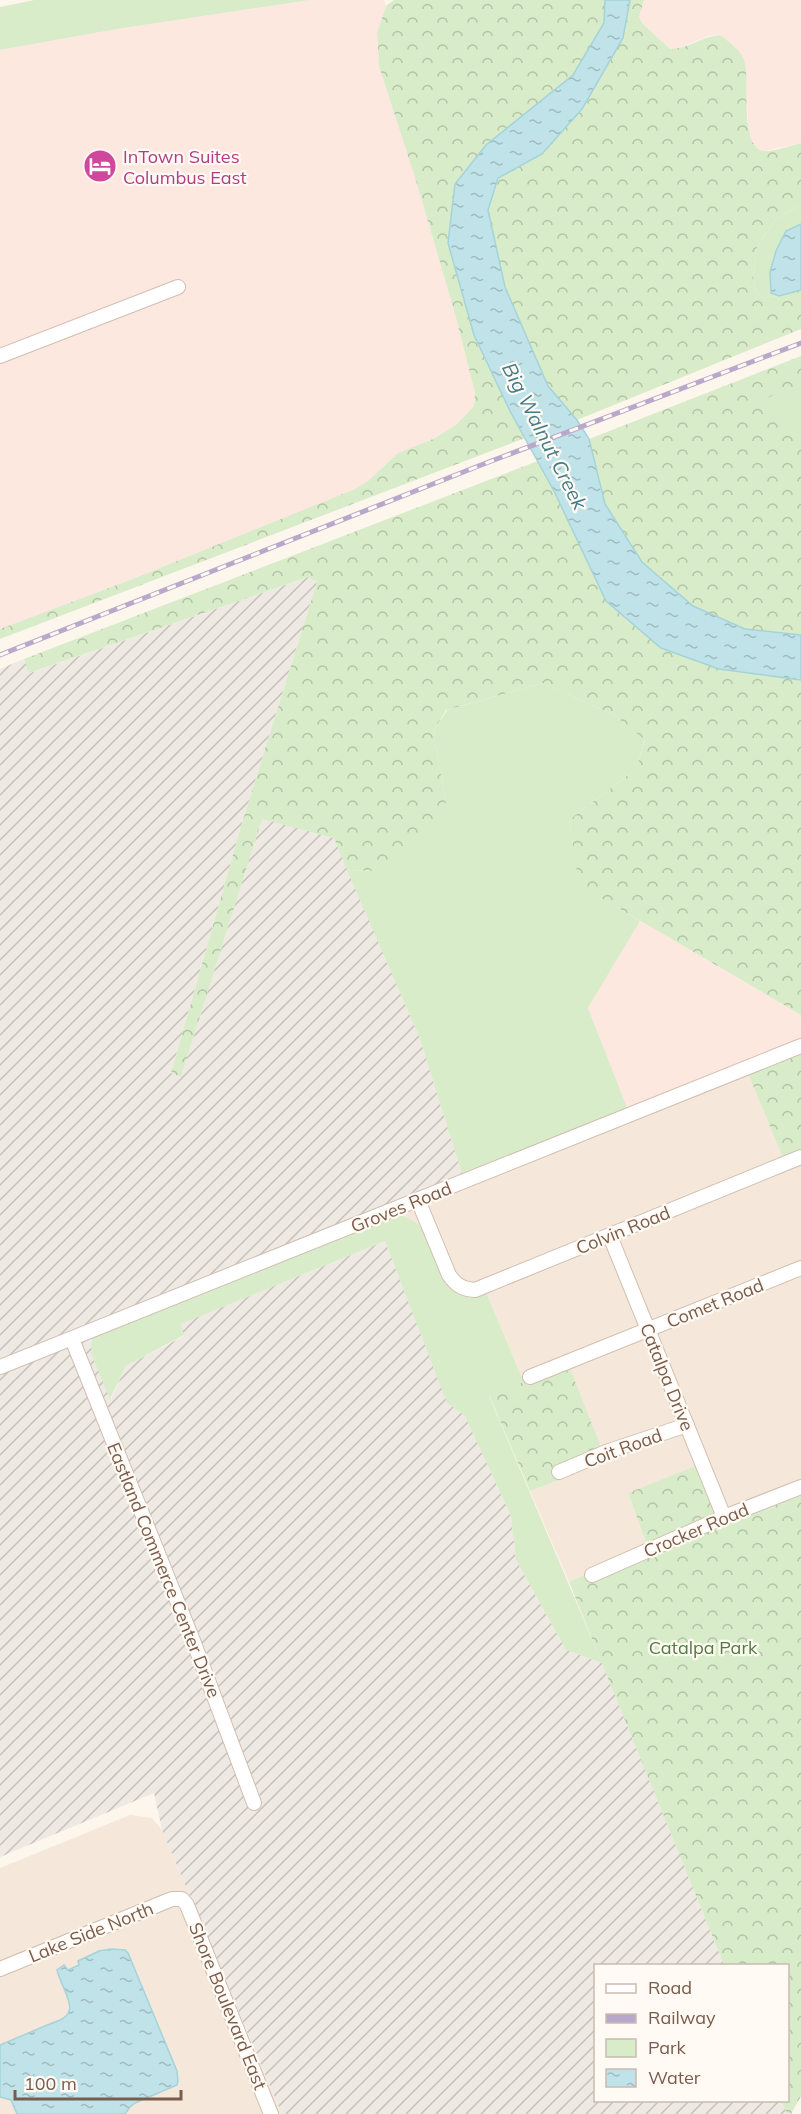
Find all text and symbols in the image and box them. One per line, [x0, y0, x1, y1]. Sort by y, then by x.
place label: InTown Suites Columbus East [123, 145, 247, 189]
hotel icon: InTown Suites Columbus East [82, 148, 118, 184]
water label: Big Walnut Creek [497, 358, 593, 514]
street label: Groves Road [347, 1176, 455, 1238]
street label: Colvin Road [573, 1201, 673, 1259]
street label: Comet Road [663, 1273, 767, 1333]
street label: Catalpa Drive [635, 1320, 699, 1434]
street label: Coit Road [581, 1423, 665, 1473]
street label: Eastland Commerce Center Drive [102, 1439, 226, 1701]
street label: Crocker Road [640, 1498, 752, 1562]
park label: Catalpa Park [649, 1636, 758, 1659]
street label: Lake Side North [25, 1897, 157, 1967]
street label: Shore Boulevard East [184, 1919, 272, 2093]
legend [594, 1964, 789, 2102]
text: Road [648, 1976, 692, 1999]
text: Railway [648, 2006, 716, 2029]
text: Park [648, 2036, 687, 2059]
scale bar [15, 2063, 182, 2101]
text: Water [648, 2066, 701, 2089]
text: 100 m [24, 2072, 77, 2095]

